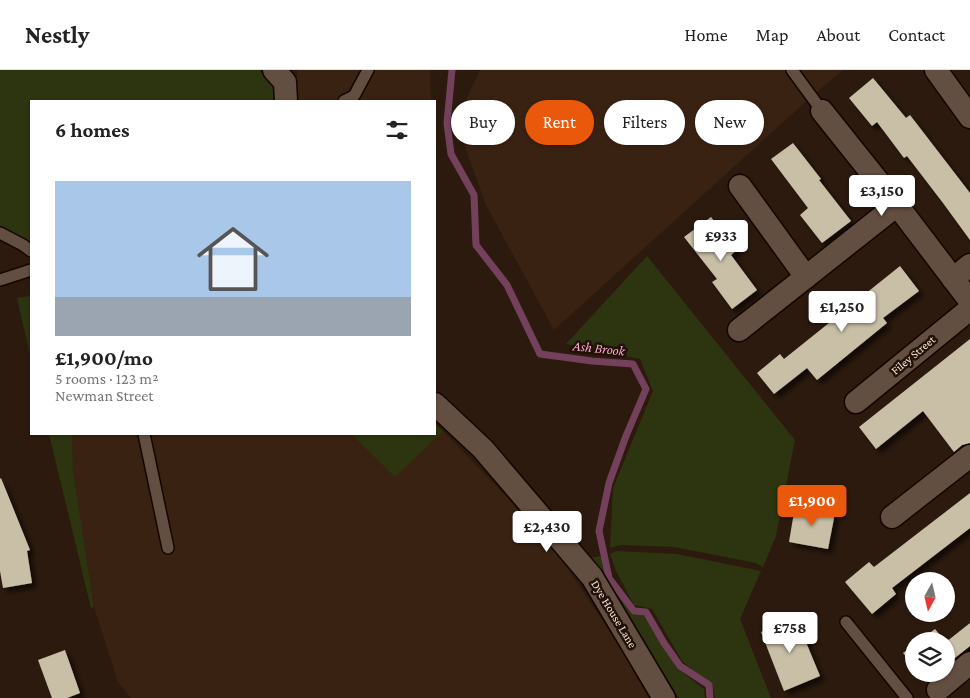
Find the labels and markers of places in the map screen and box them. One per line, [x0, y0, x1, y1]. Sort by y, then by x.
pin: £3,150 [841, 174, 923, 217]
pin: £933 [691, 220, 751, 262]
pin: £1,250 [801, 290, 883, 333]
pin: £1,900 [771, 484, 853, 527]
pin: £2,430 [506, 510, 588, 553]
pin: £758 [760, 612, 820, 654]

